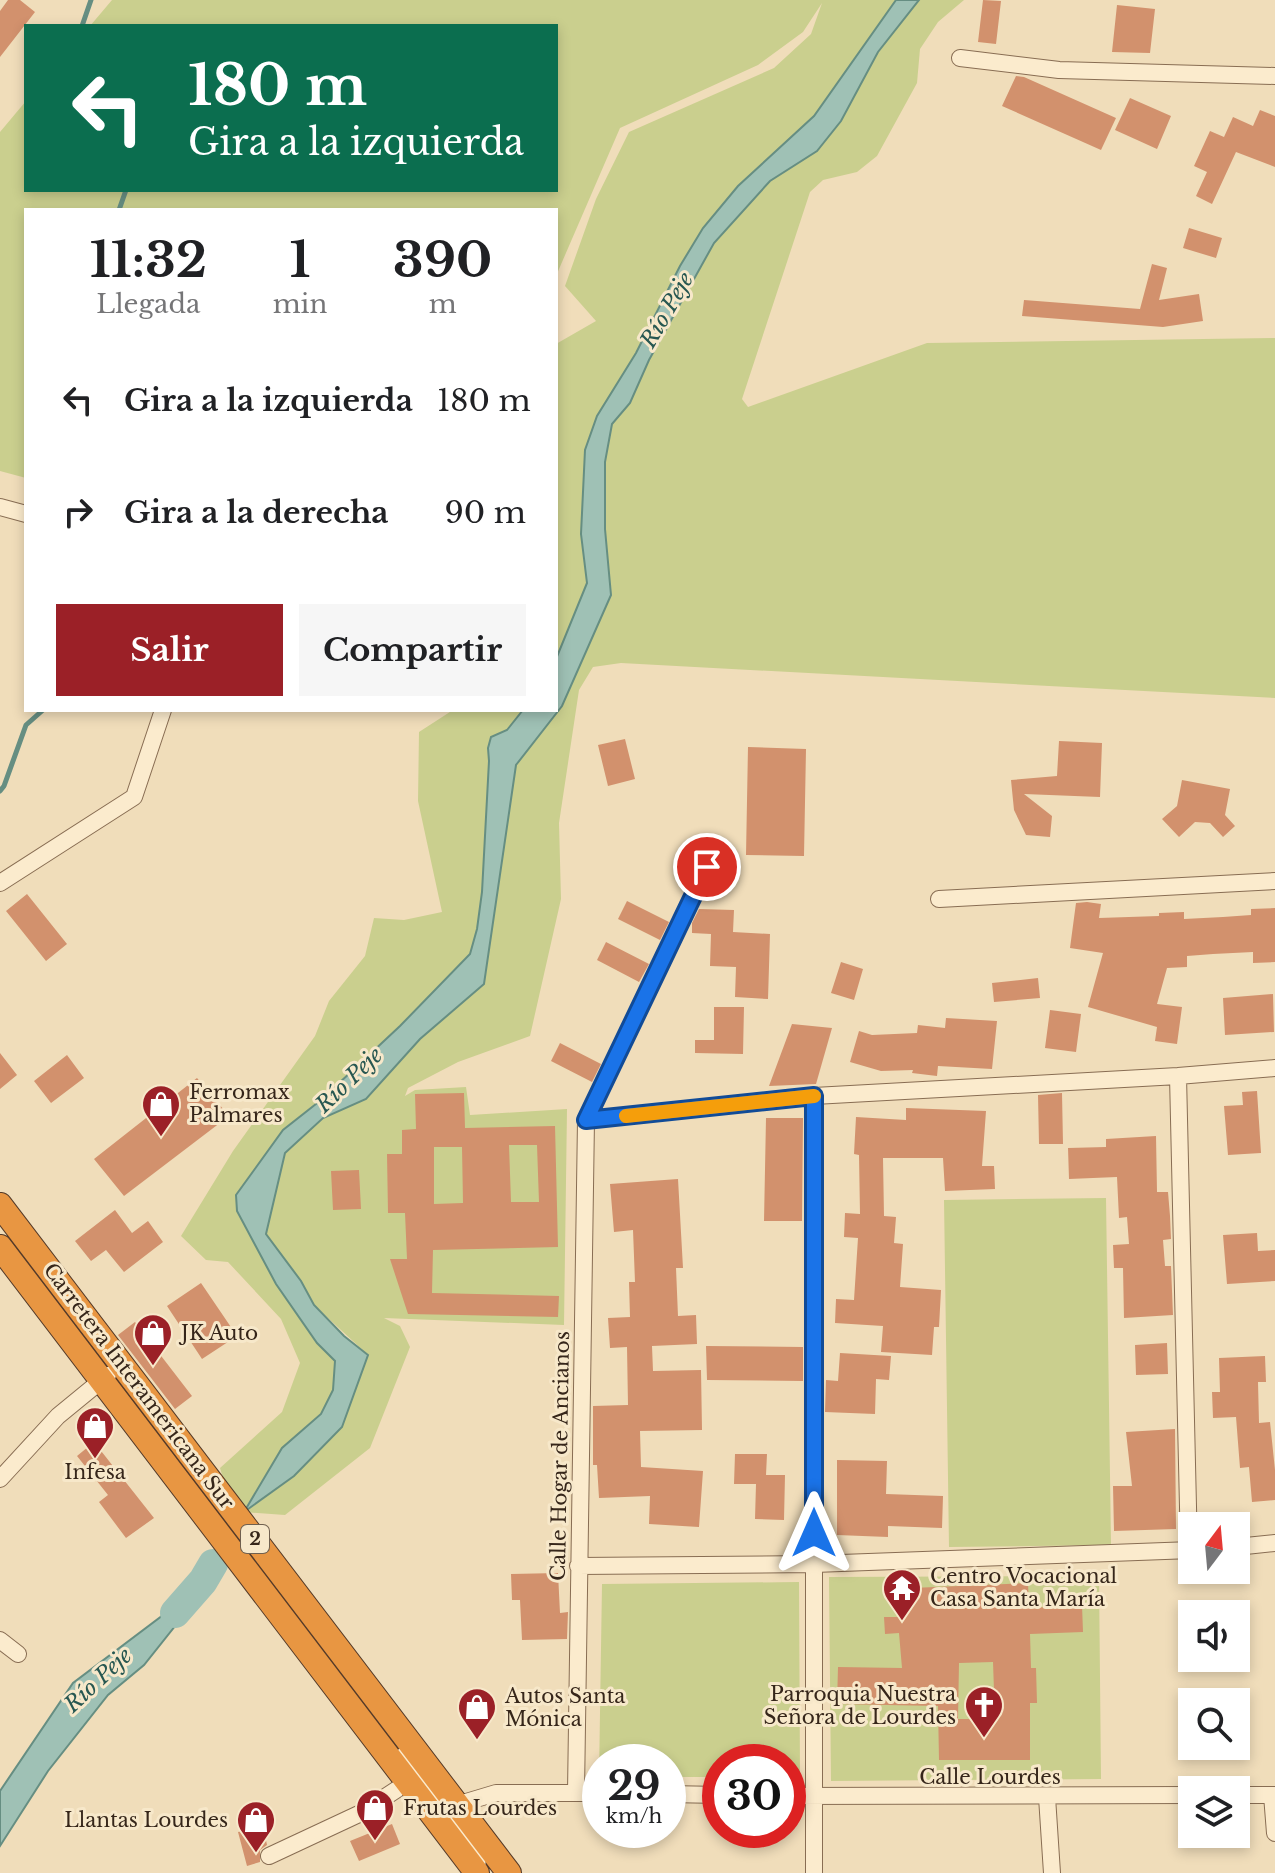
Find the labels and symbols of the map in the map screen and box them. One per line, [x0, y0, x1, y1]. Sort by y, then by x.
water label: Río Peje [634, 268, 699, 353]
pin [673, 833, 741, 901]
water label: Río Peje [309, 1042, 388, 1119]
place label: Ferromax Palmares [189, 1080, 290, 1127]
shop icon: Ferromax Palmares [140, 1083, 182, 1138]
street label: Carretera Interamericana Sur [39, 1258, 240, 1514]
shop icon: JK Auto [132, 1312, 174, 1367]
place label: JK Auto [178, 1321, 258, 1345]
street label: Calle Hogar de Ancianos [546, 1331, 574, 1581]
shop icon: Infesa [74, 1405, 116, 1460]
place label: Infesa [64, 1460, 127, 1484]
position arrow [772, 1491, 856, 1575]
north arrow [1178, 1512, 1250, 1584]
road number: 2 [241, 1525, 269, 1553]
place label: Centro Vocacional Casa Santa María [930, 1564, 1117, 1611]
temple icon: Centro Vocacional Casa Santa María [881, 1567, 923, 1622]
water label: Río Peje [58, 1642, 137, 1719]
place label: Parroquia Nuestra Señora de Lourdes [764, 1682, 957, 1729]
place label: Autos Santa Mónica [504, 1684, 626, 1731]
church icon: Parroquia Nuestra Señora de Lourdes [963, 1684, 1005, 1739]
shop icon: Autos Santa Mónica [456, 1686, 498, 1741]
speed limit sign: 30 [702, 1744, 806, 1848]
street label: Calle Lourdes [919, 1765, 1061, 1789]
shop icon: Frutas Lourdes [354, 1787, 396, 1842]
place label: Frutas Lourdes [403, 1796, 557, 1820]
shop icon: Llantas Lourdes [235, 1799, 277, 1854]
place label: Llantas Lourdes [64, 1808, 228, 1832]

